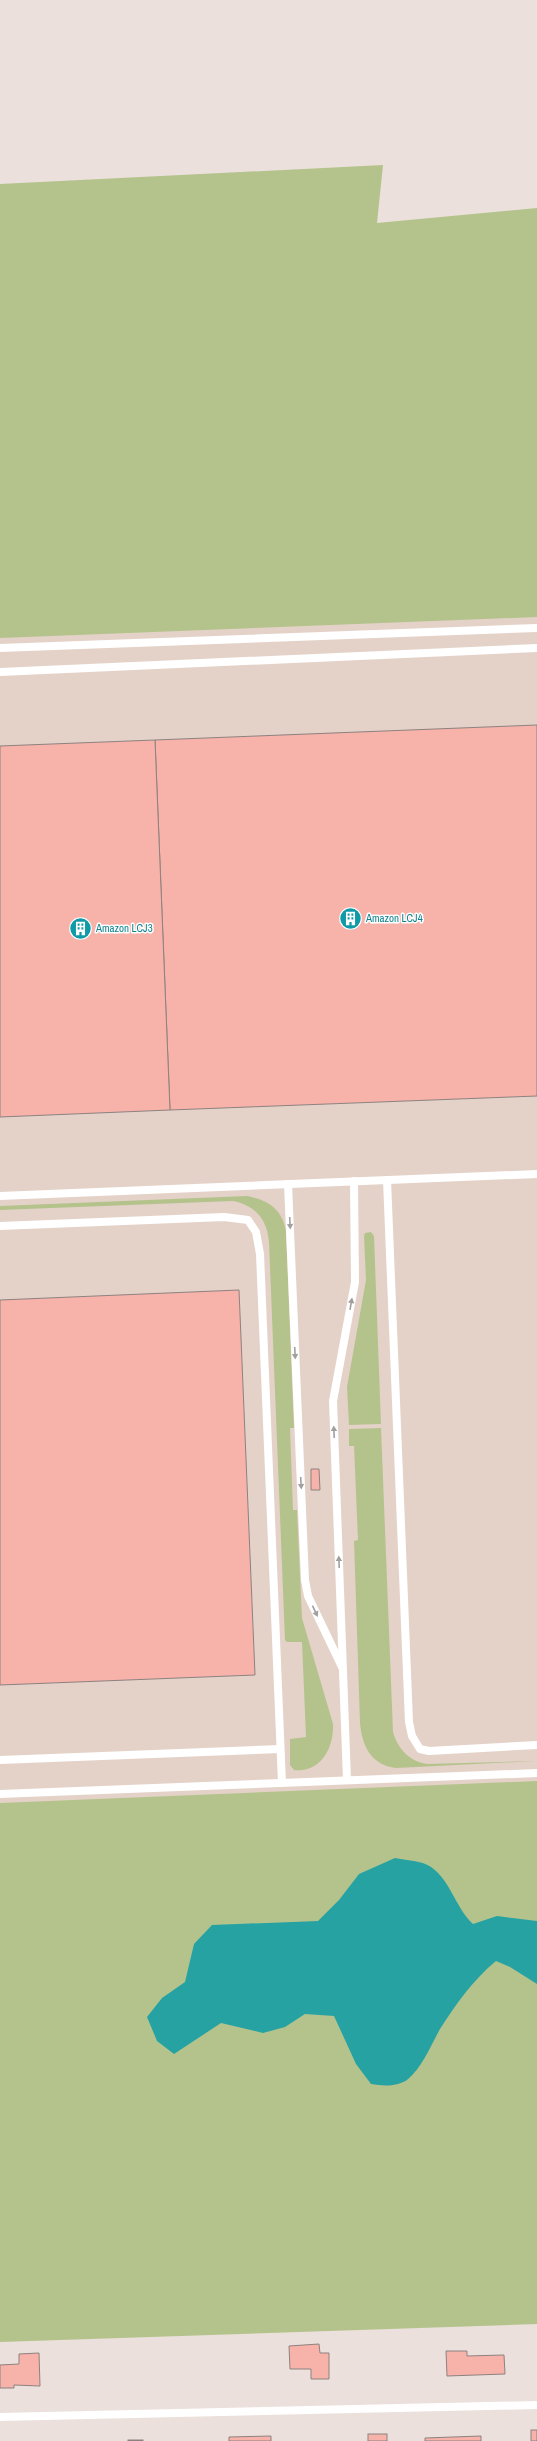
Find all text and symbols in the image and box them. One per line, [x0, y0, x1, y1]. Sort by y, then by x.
building icon: Amazon LCJ4 [337, 905, 363, 931]
place label: Amazon LCJ4 [365, 911, 423, 925]
building icon: Amazon LCJ3 [68, 915, 94, 941]
place label: Amazon LCJ3 [95, 921, 153, 935]
one-way arrow [286, 1217, 293, 1229]
one-way arrow [348, 1298, 354, 1310]
one-way arrow [292, 1347, 299, 1359]
one-way arrow [331, 1426, 338, 1438]
one-way arrow [298, 1477, 304, 1490]
one-way arrow [336, 1556, 343, 1568]
one-way arrow [312, 1605, 318, 1616]

